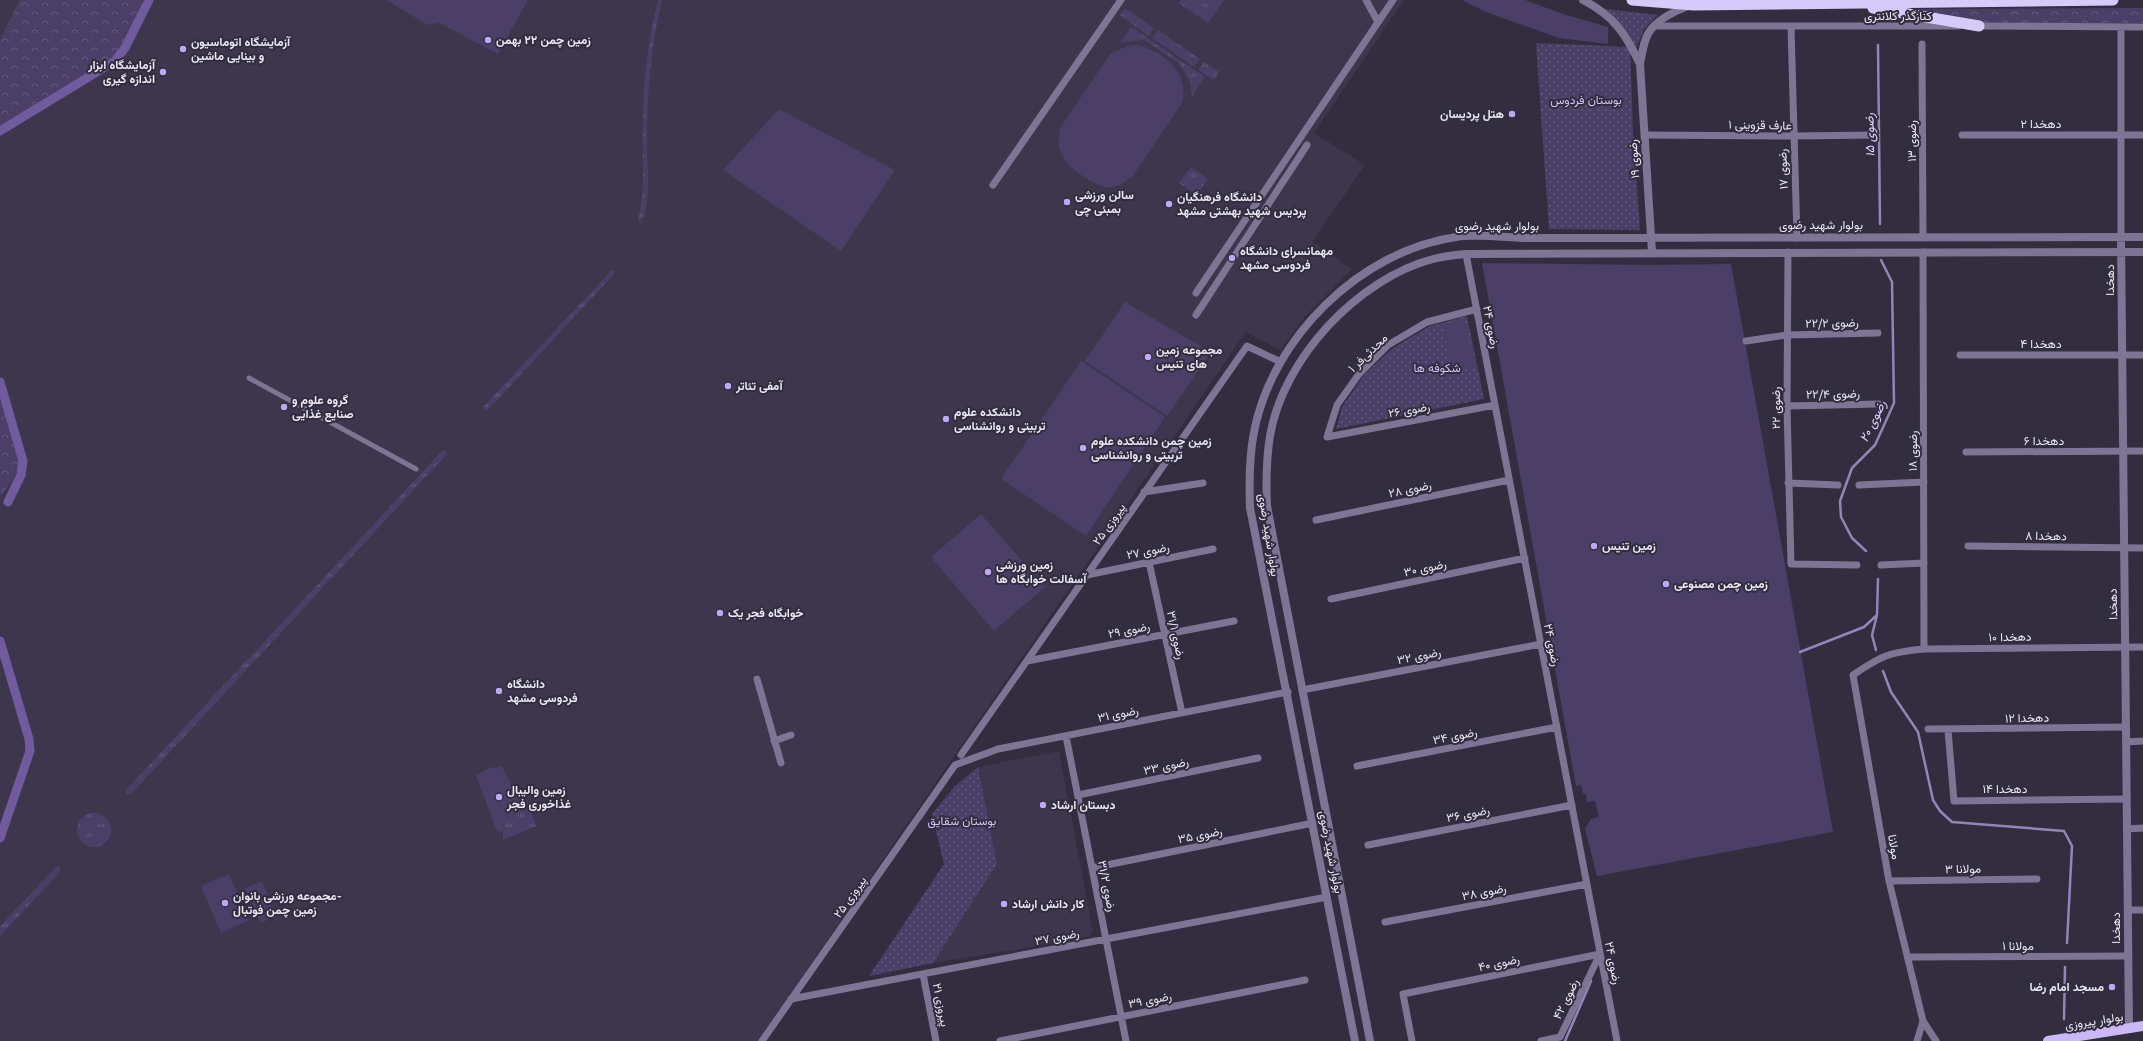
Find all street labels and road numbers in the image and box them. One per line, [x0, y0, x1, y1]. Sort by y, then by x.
street label: کنارگذر کلانتری [1864, 8, 1932, 24]
street label: عارف قزوینی ۱ [1728, 116, 1792, 134]
street label: دهخدا ۲ [2021, 116, 2062, 132]
street label: رضوی ۱۳ [1904, 120, 1920, 162]
street label: رضوی ۱۹ [1625, 139, 1643, 179]
street label: رضوی ۱۷ [1774, 148, 1792, 190]
street label: بولوار شهید رضوی [1779, 217, 1863, 233]
street label: بولوار شهید رضوی [1455, 218, 1539, 234]
street label: دهخدا [2102, 264, 2118, 296]
street label: رضوی ۲۴ [1479, 304, 1503, 350]
street label: رضوی ۲۲/۲ [1805, 315, 1859, 331]
street label: محدثی‌فر ۱ [1345, 330, 1391, 376]
street label: دهخدا ۴ [2020, 336, 2062, 352]
street label: رضوی ۲۲/۴ [1806, 386, 1860, 402]
street label: رضوی ۲۲ [1768, 387, 1784, 429]
street label: رضوی ۲۶ [1387, 398, 1431, 422]
street label: رضوی ۱۸ [1905, 431, 1921, 471]
street label: دهخدا ۶ [2024, 433, 2064, 449]
street label: رضوی ۲۸ [1387, 477, 1433, 501]
street label: بولوار شهید رضوی [1255, 492, 1283, 578]
street label: پیروزی ۲۵ [1089, 500, 1129, 548]
street label: دهخدا ۸ [2025, 528, 2067, 544]
street label: رضوی ۲۷ [1125, 539, 1171, 563]
street label: رضوی ۳۰ [1402, 556, 1448, 580]
street label: دهخدا [2105, 588, 2121, 620]
street label: رضوی ۳۱/۱ [1163, 609, 1189, 661]
street label: رضوی ۲۹ [1107, 618, 1151, 642]
street label: رضوی ۲۴ [1540, 622, 1564, 668]
street label: دهخدا ۱۰ [1988, 629, 2032, 645]
street label: رضوی ۳۲ [1396, 644, 1442, 668]
street label: رضوی ۳۱ [1096, 702, 1140, 726]
street label: دهخدا ۱۲ [2005, 710, 2050, 726]
street label: رضوی ۳۴ [1431, 724, 1479, 748]
street label: رضوی ۳۳ [1142, 753, 1190, 779]
street label: دهخدا ۱۴ [1983, 781, 2028, 797]
street label: رضوی ۳۶ [1445, 802, 1491, 826]
street label: بولوار شهید رضوی [1315, 809, 1347, 895]
street label: رضوی ۳۵ [1176, 823, 1224, 847]
street label: مولانا [1884, 833, 1904, 861]
street label: رضوی ۳۱/۲ [1094, 859, 1120, 913]
street label: مولانا ۳ [1945, 861, 1981, 877]
street label: پیروزی ۲۵ [830, 873, 870, 921]
street label: رضوی ۳۸ [1460, 880, 1508, 904]
street label: دهخدا [2108, 912, 2124, 944]
street label: رضوی ۳۷ [1033, 925, 1081, 949]
street label: مولانا ۱ [2002, 938, 2034, 954]
street label: رضوی ۲۴ [1601, 940, 1625, 986]
street label: رضوی ۴۰ [1477, 951, 1521, 975]
street label: رضوی ۴۲ [1549, 976, 1583, 1022]
street label: پیروزی ۲۱ [929, 982, 953, 1028]
street label: رضوی ۳۹ [1127, 988, 1173, 1012]
street label: بولوار پیروزی [2064, 1008, 2124, 1034]

